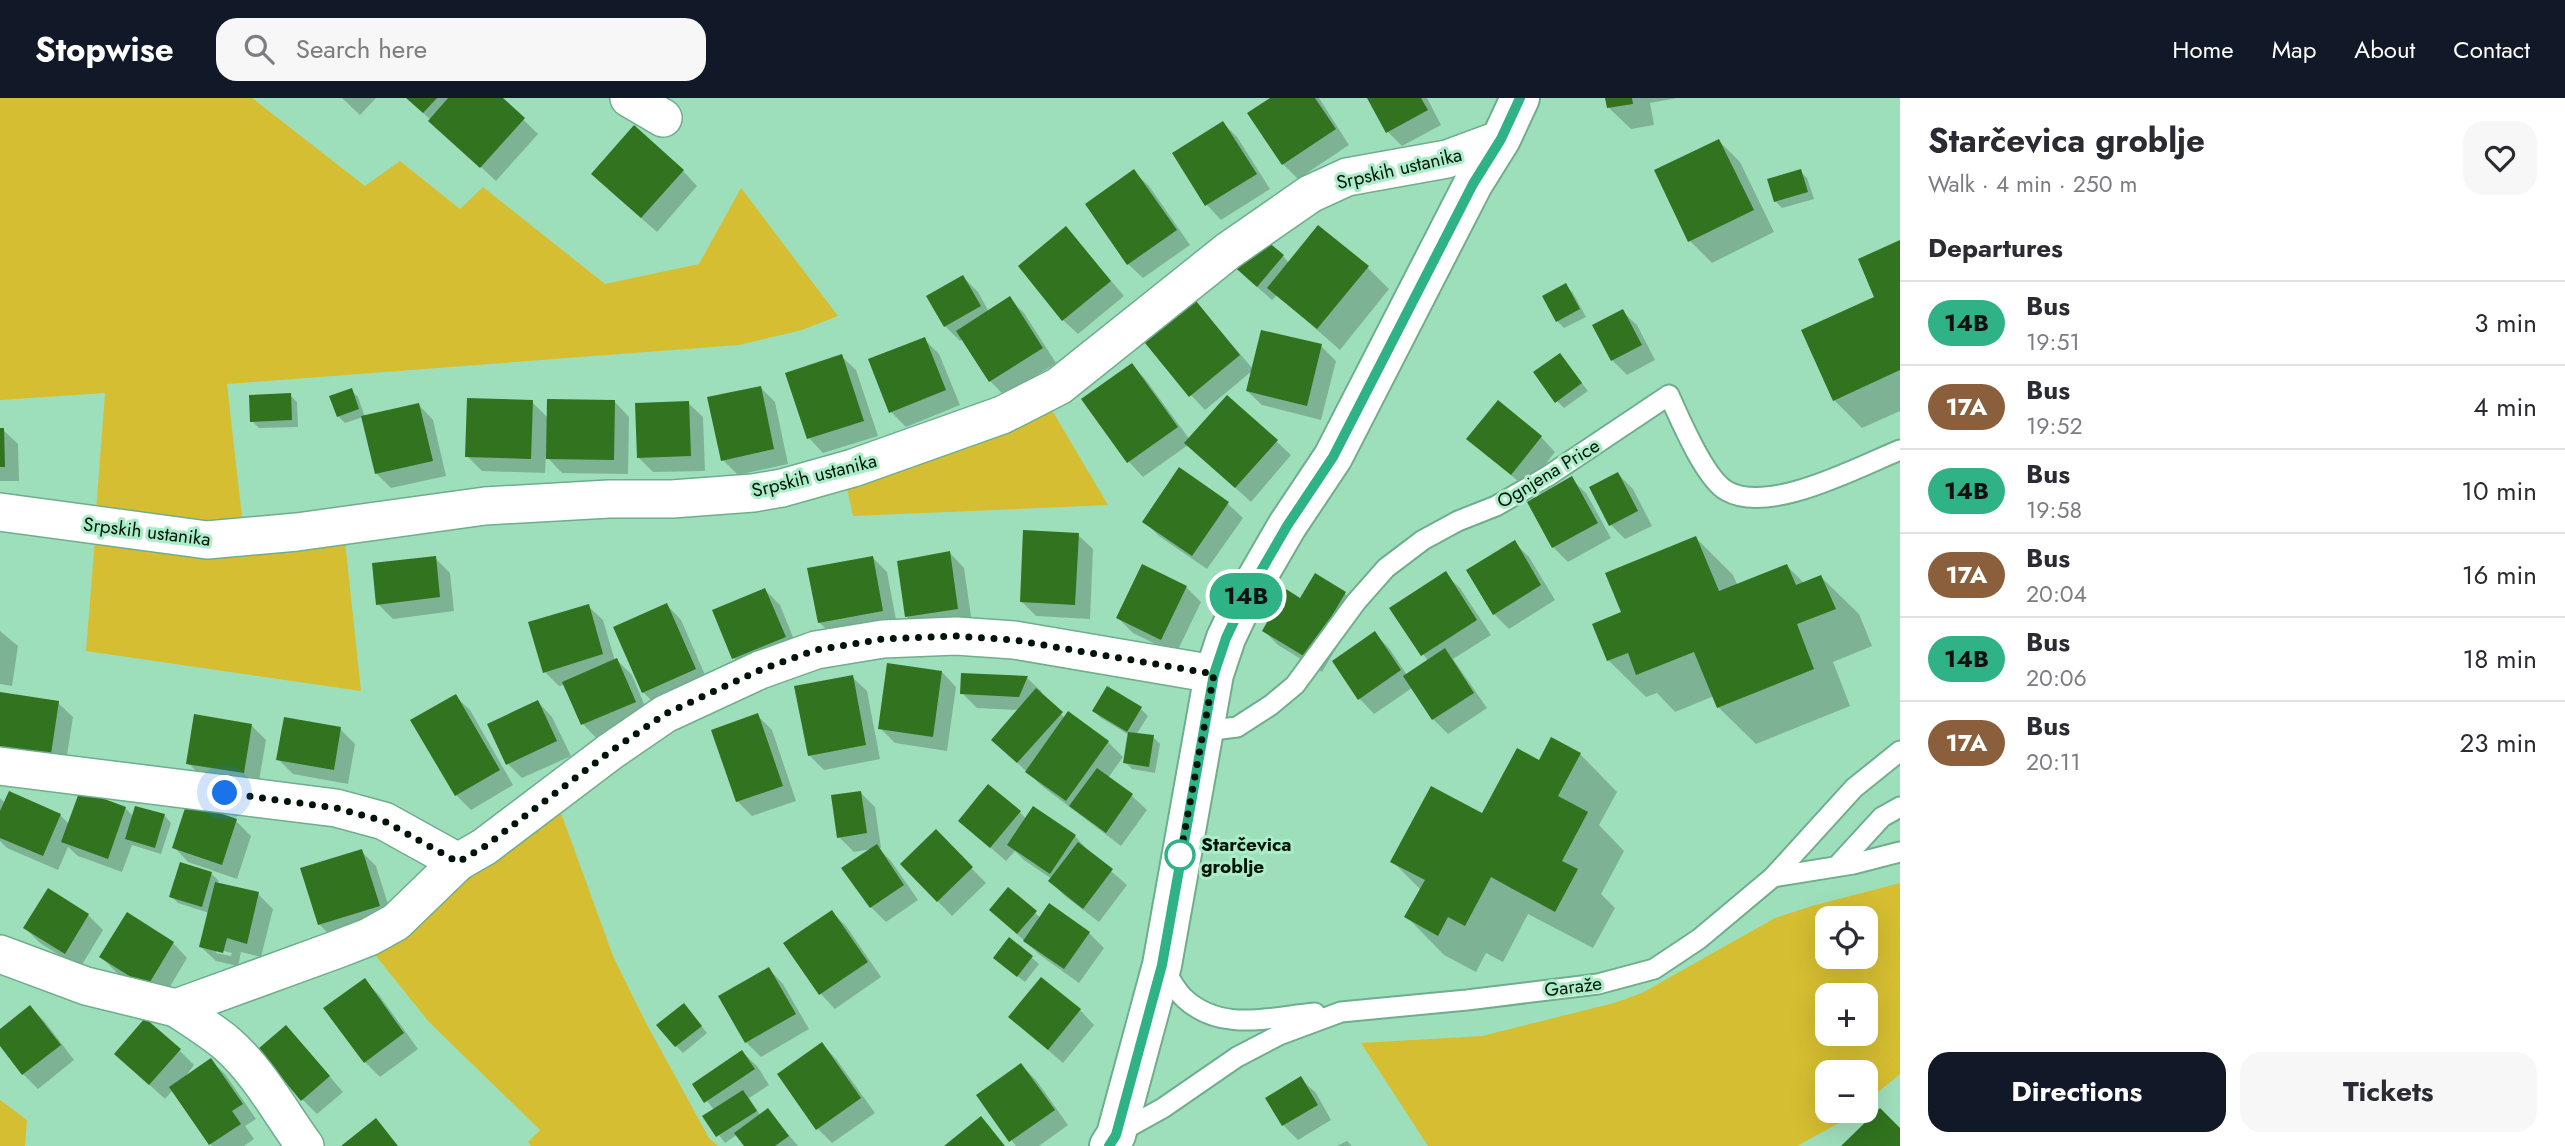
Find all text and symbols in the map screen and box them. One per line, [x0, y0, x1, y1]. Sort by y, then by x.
search box [216, 18, 706, 81]
text: Stopwise [35, 26, 174, 73]
icon: search [240, 30, 278, 68]
text: Search here [296, 30, 427, 68]
text: Home [2172, 32, 2234, 67]
text: Map [2272, 32, 2316, 67]
text: About [2354, 32, 2415, 67]
text: Contact [2453, 32, 2530, 67]
text: Starčevica groblje [1928, 117, 2205, 164]
button: heart [2463, 121, 2537, 195]
street label: Srpskih ustanika [1334, 141, 1465, 196]
text: Walk · 4 min · 250 m [1928, 167, 2137, 201]
text: Departures [1928, 229, 2063, 267]
text: Bus [2026, 287, 2070, 325]
text: 3 min [2474, 304, 2537, 342]
text: 14B [1944, 305, 1989, 340]
text: 19:51 [2026, 325, 2080, 359]
text: Bus [2026, 371, 2070, 409]
text: 4 min [2473, 388, 2537, 426]
text: 17A [1946, 389, 1987, 424]
text: 19:52 [2026, 409, 2083, 443]
street label: Ognjena Price [1492, 432, 1605, 515]
street label: Srpskih ustanika [749, 447, 880, 504]
text: Bus [2026, 455, 2070, 493]
text: 10 min [2461, 472, 2537, 510]
text: 14B [1944, 473, 1989, 508]
text: 19:58 [2026, 493, 2082, 527]
street label: Srpskih ustanika [82, 510, 212, 553]
text: Bus [2026, 539, 2070, 577]
text: 16 min [2462, 556, 2537, 594]
text: 17A [1946, 557, 1987, 592]
line badge: 14B [1206, 573, 1286, 619]
text: 20:04 [2026, 577, 2087, 611]
text: 14B [1224, 578, 1268, 613]
text: Bus [2026, 623, 2070, 661]
text: 18 min [2463, 640, 2537, 678]
text: 14B [1944, 641, 1989, 676]
text: 20:06 [2026, 661, 2087, 695]
text: Bus [2026, 707, 2070, 745]
text: 23 min [2460, 724, 2537, 762]
text: 17A [1946, 725, 1987, 760]
text: 20:11 [2026, 745, 2081, 779]
your location [207, 775, 242, 810]
place label: Starčevica groblje [1201, 831, 1292, 880]
marker: Starčevica groblje [1165, 840, 1195, 870]
map controls [1815, 906, 1878, 1123]
button: locate [1815, 906, 1878, 969]
street label: Garaže [1543, 970, 1604, 1003]
button: + [1815, 983, 1878, 1046]
button: Directions [1928, 1052, 2226, 1132]
button: Tickets [2240, 1052, 2537, 1132]
button: − [1815, 1060, 1878, 1123]

